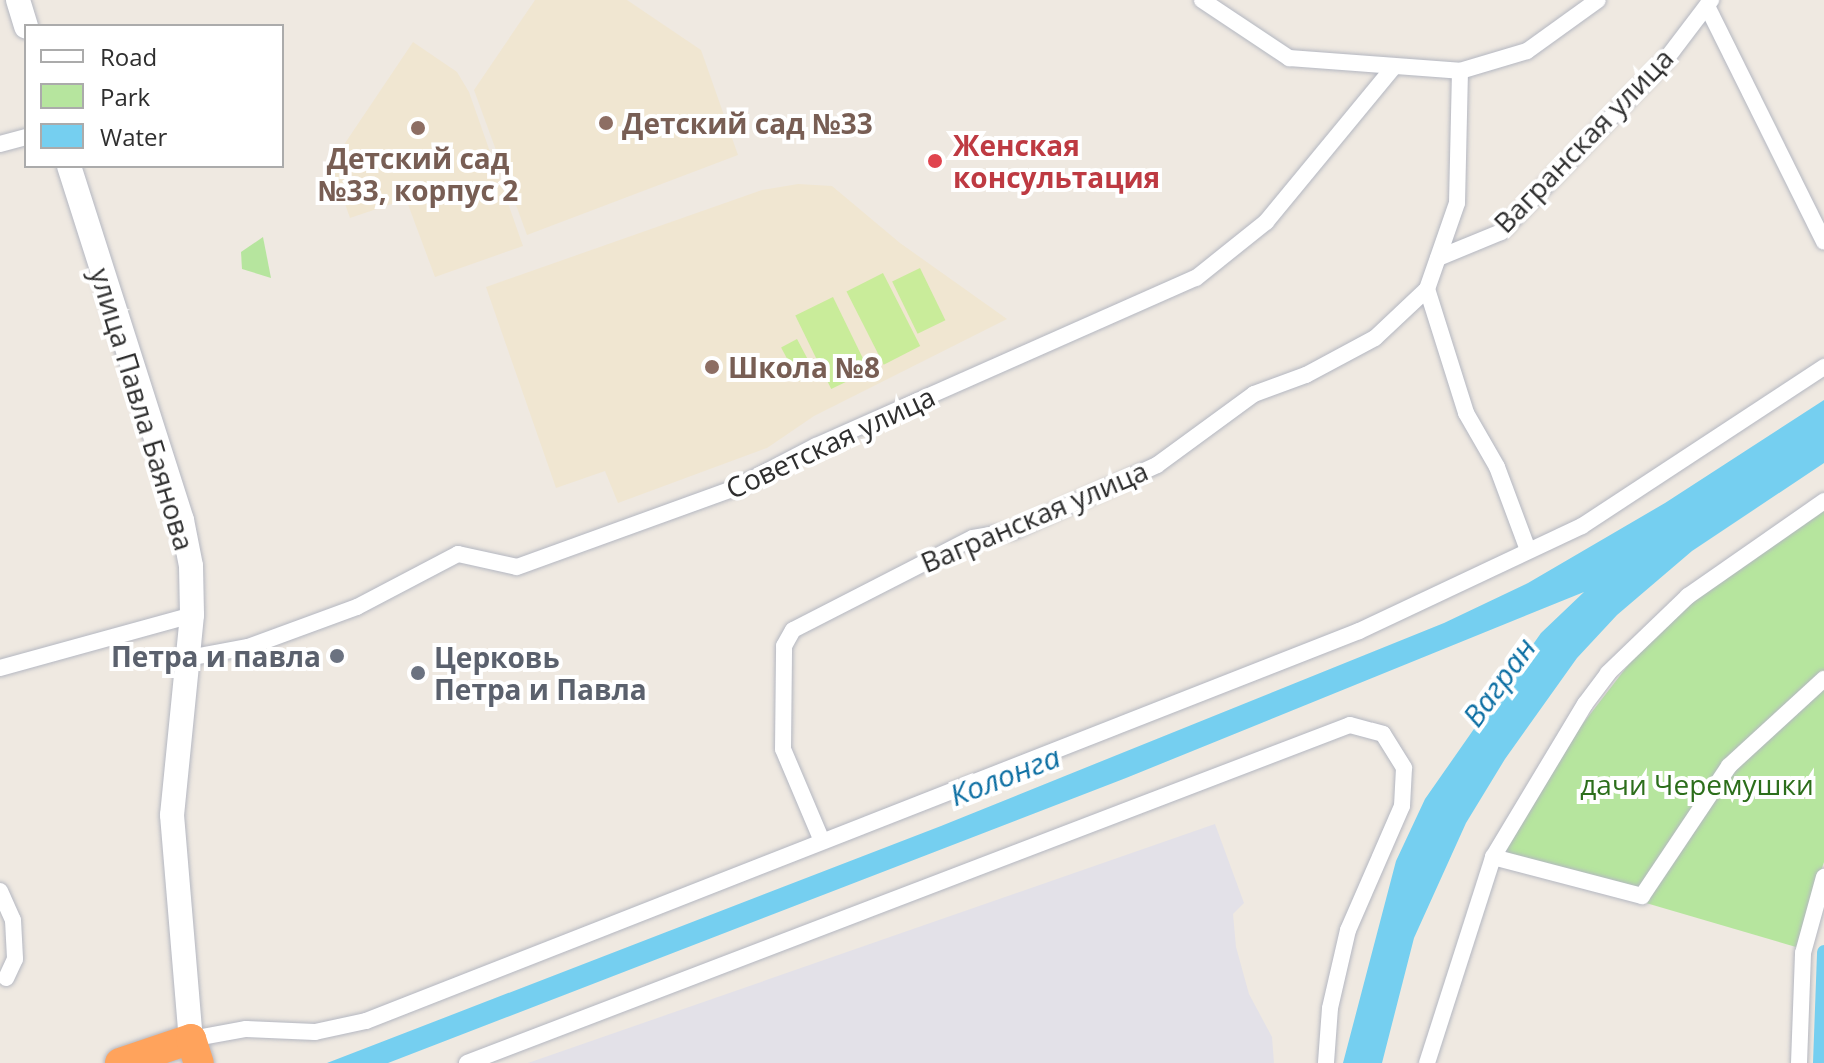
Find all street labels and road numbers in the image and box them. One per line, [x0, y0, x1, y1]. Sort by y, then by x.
street label: Вагранская улица [1486, 41, 1680, 239]
street label: улица Павла Баянова [84, 264, 202, 554]
street label: Советская улица [720, 379, 940, 505]
street label: Вагранская улица [915, 453, 1153, 579]

